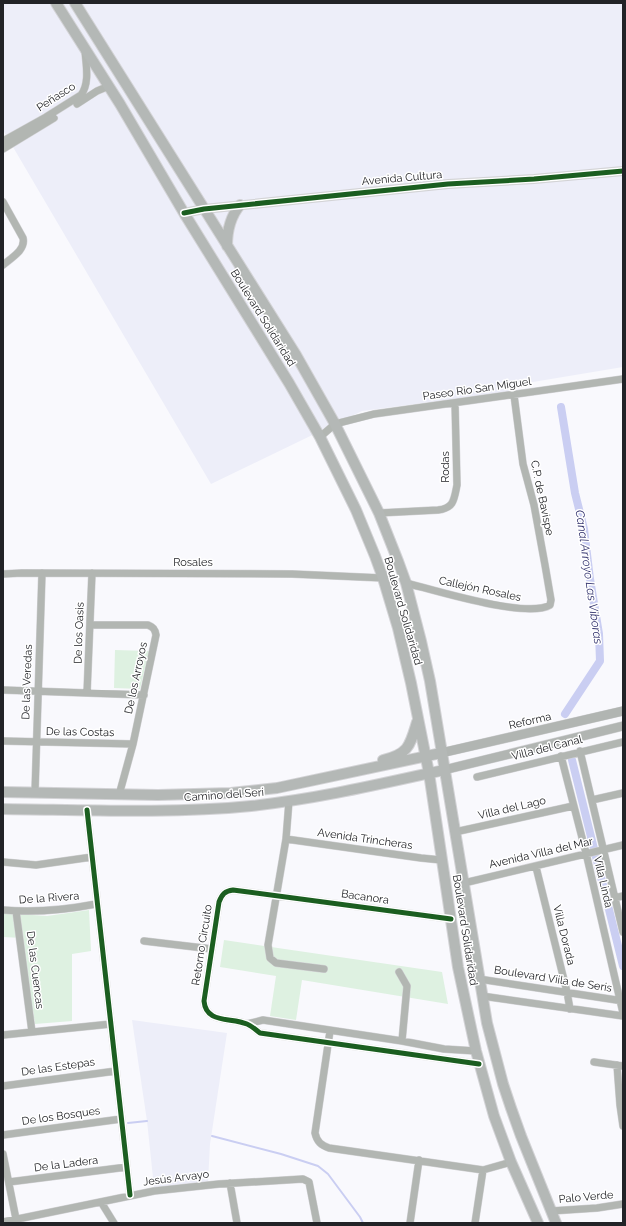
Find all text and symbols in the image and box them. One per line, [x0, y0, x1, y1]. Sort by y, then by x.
street label: Peñasco [34, 79, 78, 114]
street label: Avenida Cultura [361, 168, 443, 188]
street label: Boulevard Solidaridad [228, 267, 298, 369]
street label: Paseo Rio San Miguel [422, 375, 532, 403]
street label: Rodas [439, 451, 452, 483]
street label: C.P. de Bavispe [528, 459, 556, 537]
water label: Canal Arroyo Las Viboras [573, 509, 605, 645]
street label: Boulevard Solidaridad [381, 555, 425, 667]
street label: Rosales [173, 556, 213, 569]
street label: Callejón Rosales [438, 574, 522, 604]
street label: De los Oasis [71, 602, 87, 664]
street label: De los Arroyos [122, 641, 150, 715]
street label: De las Veredas [19, 644, 35, 720]
street label: Reforma [507, 710, 553, 732]
street label: De las Costas [46, 725, 114, 739]
street label: Villa del Canal [510, 733, 584, 763]
street label: Camino del Seri [184, 786, 264, 804]
street label: Villa del Lago [477, 794, 548, 822]
street label: Avenida Trincheras [317, 826, 413, 852]
street label: Avenida Villa del Mar [488, 835, 594, 871]
street label: Villa Linda [591, 855, 615, 909]
street label: Boulevard Solidaridad [450, 874, 480, 987]
street label: Bacanora [340, 887, 390, 907]
street label: De la Rivera [18, 889, 80, 907]
street label: Retorno Circuito [189, 903, 215, 986]
street label: Villa Dorada [550, 903, 578, 967]
street label: De las Cuencas [24, 930, 46, 1010]
street label: Boulevard Viila de Seris [493, 963, 613, 995]
street label: De las Estepas [20, 1055, 96, 1079]
street label: De los Bosques [21, 1104, 101, 1128]
street label: De la Ladera [33, 1154, 99, 1174]
street label: Jesús Arvayo [142, 1167, 210, 1188]
street label: Palo Verde [558, 1188, 614, 1206]

